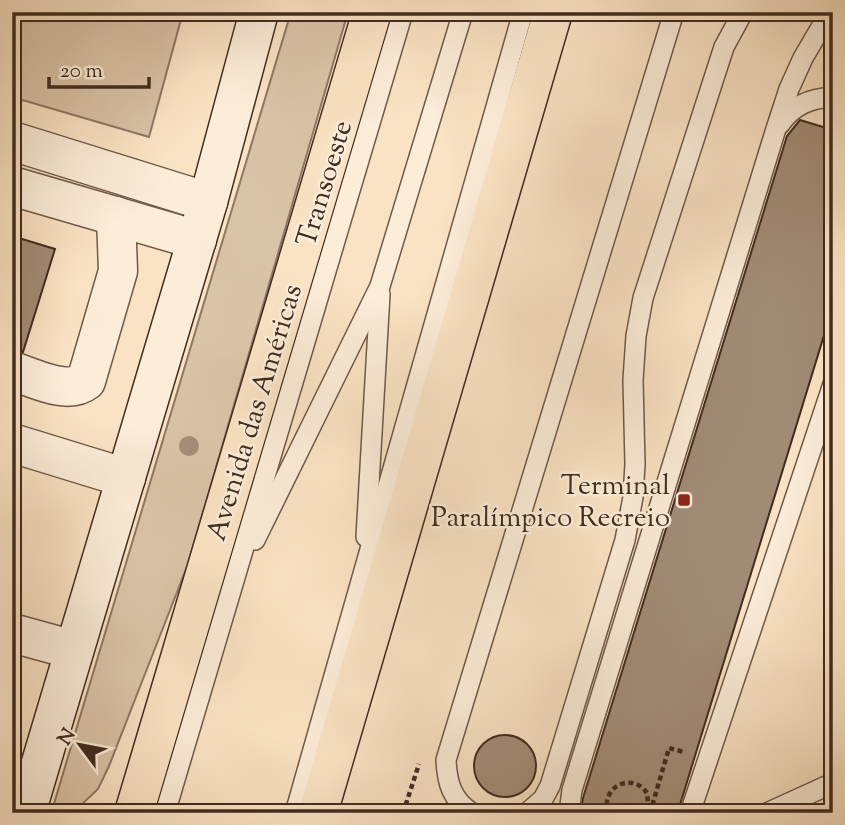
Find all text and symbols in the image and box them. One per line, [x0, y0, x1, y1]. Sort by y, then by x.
scale bar [49, 46, 149, 90]
text: 20 m [60, 57, 103, 87]
street label: Transoeste [288, 116, 364, 252]
street label: Avenida das Américas [198, 280, 314, 546]
place label: Terminal Paralímpico Recreio [431, 467, 670, 539]
marker: Terminal Paralímpico Recreio [676, 492, 692, 508]
north arrow [46, 710, 116, 780]
text: N [52, 724, 83, 751]

